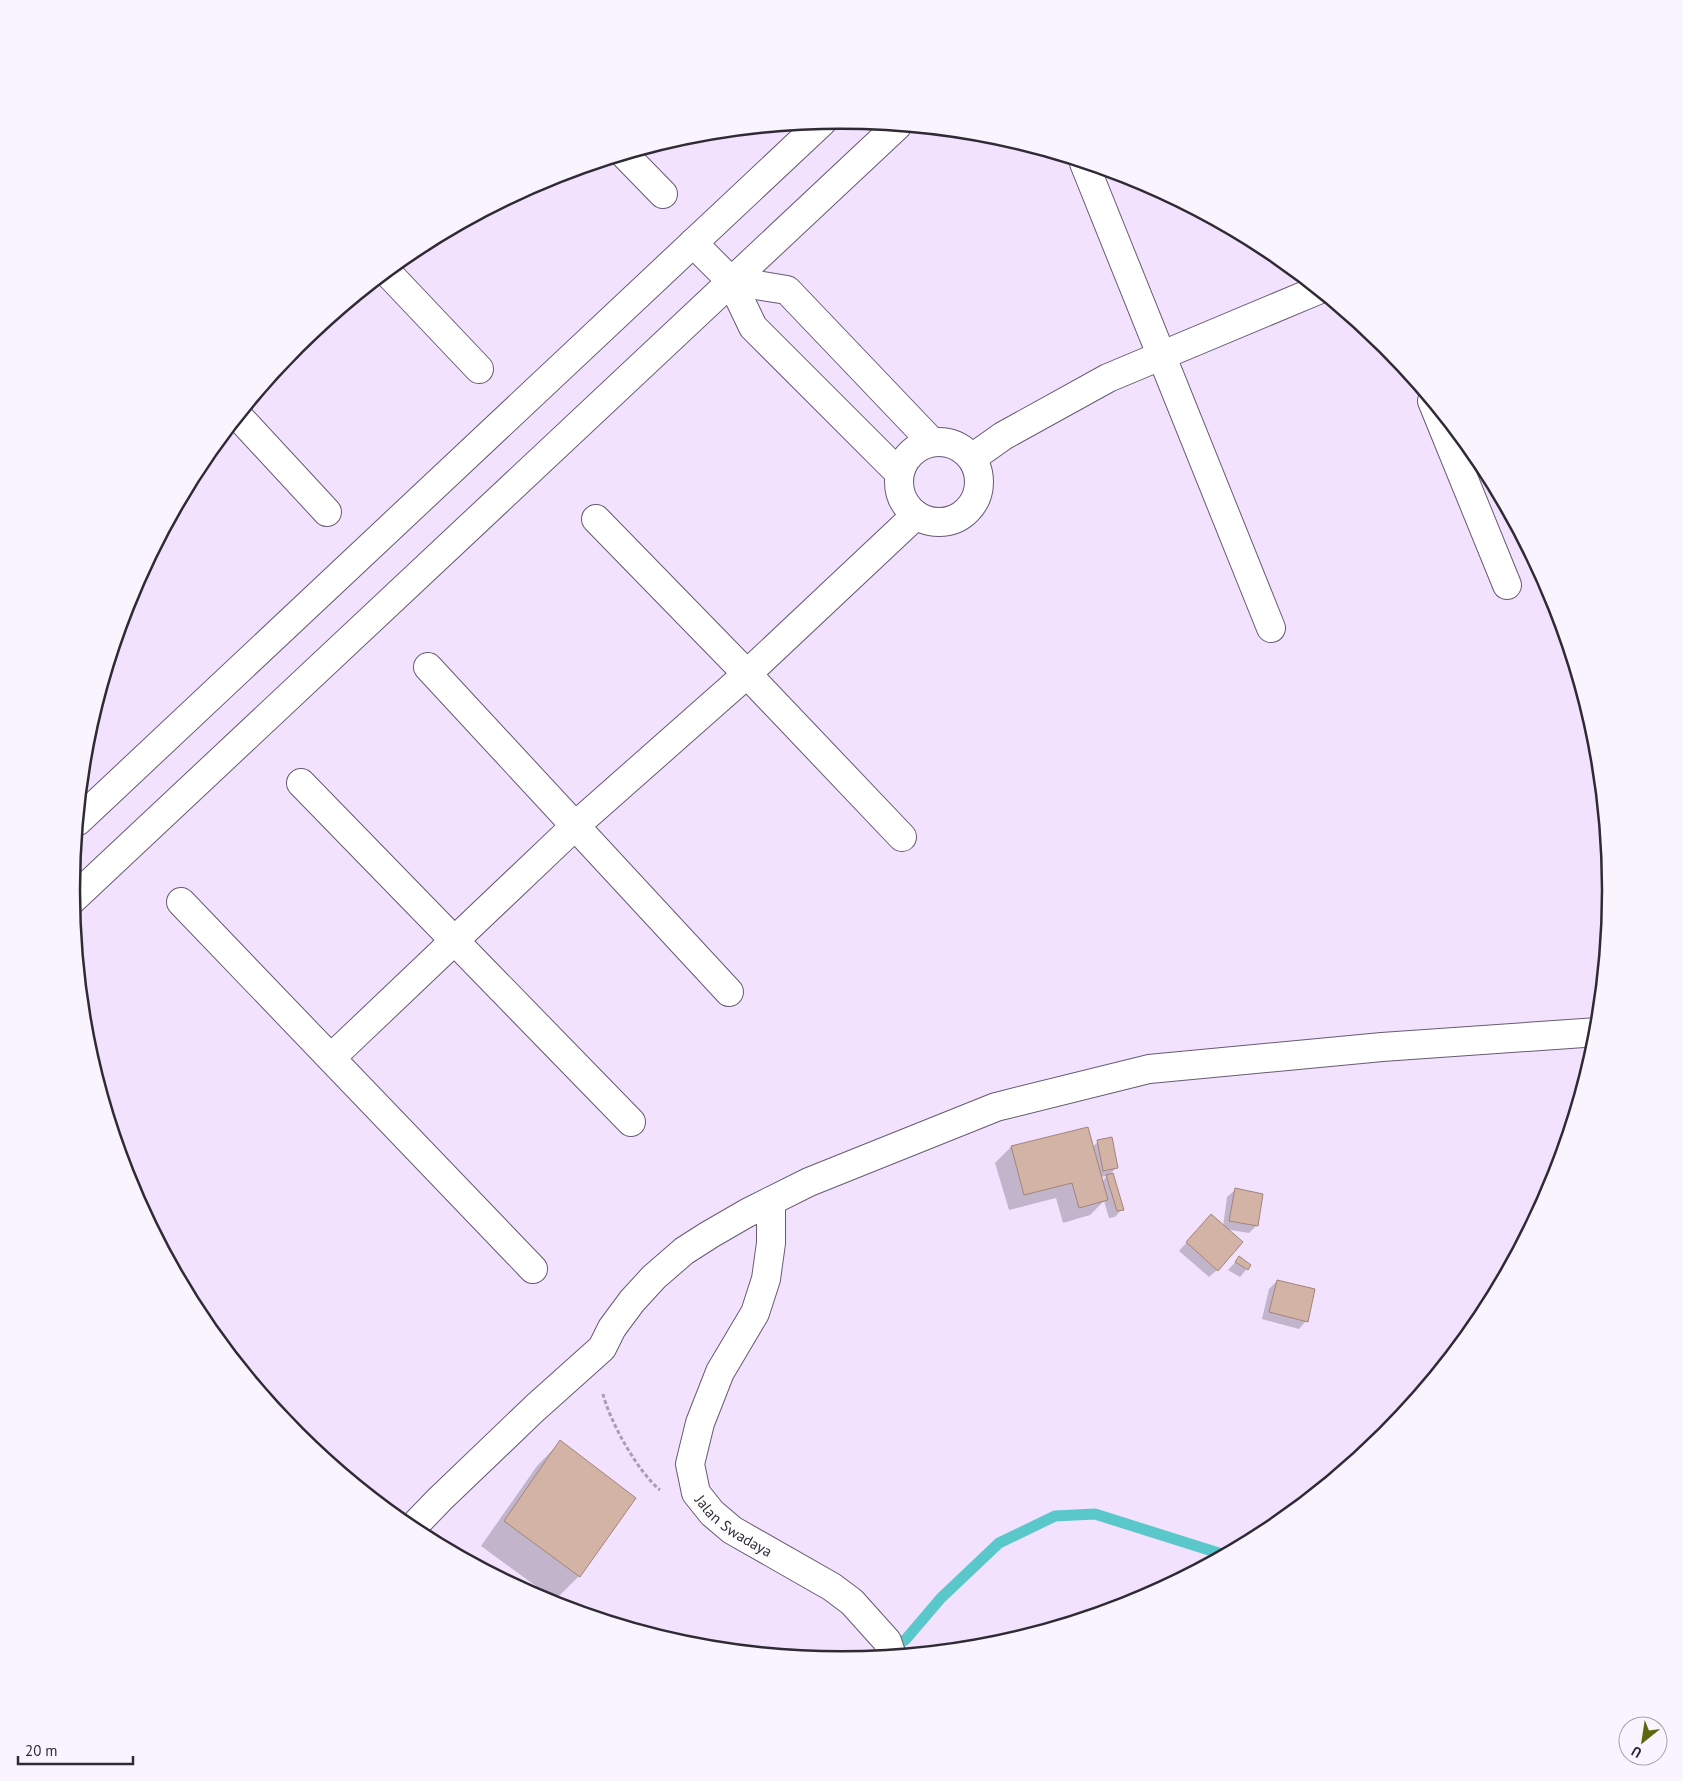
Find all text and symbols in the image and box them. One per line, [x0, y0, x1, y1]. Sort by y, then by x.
street label: Jalan Swadaya [691, 1490, 776, 1561]
north arrow [1618, 1716, 1668, 1766]
scale bar [18, 1734, 132, 1766]
text: 20 m [25, 1741, 58, 1760]
text: U [1628, 1742, 1645, 1762]

